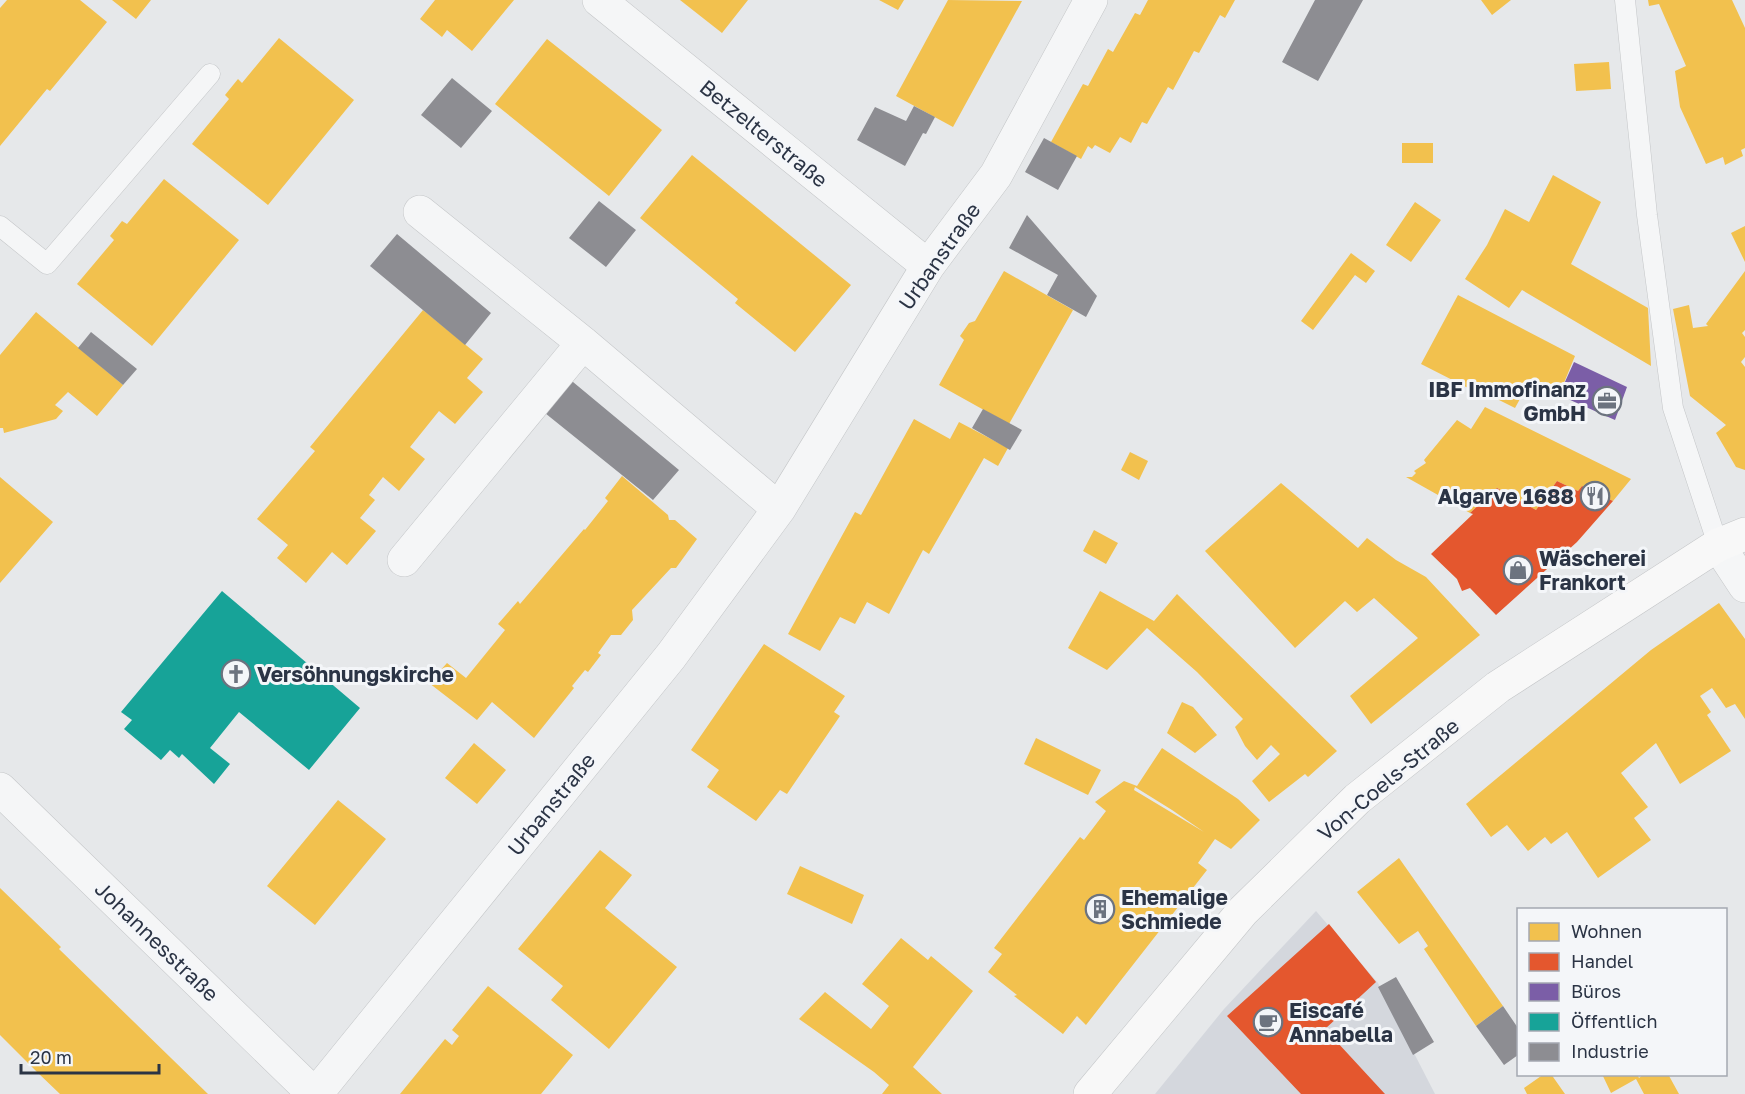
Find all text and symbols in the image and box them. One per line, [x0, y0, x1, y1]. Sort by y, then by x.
street label: Betzelterstraße [695, 74, 833, 192]
street label: Urbanstraße [893, 197, 985, 315]
place label: IBF Immofinanz GmbH [1428, 376, 1586, 426]
office icon: IBF Immofinanz GmbH [1591, 385, 1623, 417]
restaurant icon: Algarve 1688 [1579, 480, 1611, 512]
place label: Algarve 1688 [1438, 483, 1574, 509]
place label: Wäscherei Frankort [1539, 545, 1646, 595]
shop icon: Wäscherei Frankort [1502, 554, 1534, 586]
church icon: Versöhnungskirche [220, 658, 252, 690]
place label: Versöhnungskirche [257, 661, 454, 687]
street label: Von-Coels-Straße [1312, 712, 1464, 846]
street label: Urbanstraße [502, 747, 600, 861]
street label: Johannesstraße [90, 875, 224, 1007]
place label: Ehemalige Schmiede [1121, 884, 1228, 934]
building icon: Ehemalige Schmiede [1084, 893, 1116, 925]
legend [1517, 908, 1727, 1076]
text: Wohnen [1571, 920, 1642, 942]
text: Handel [1571, 950, 1633, 972]
text: Büros [1571, 980, 1621, 1002]
place label: Eiscafé Annabella [1289, 997, 1393, 1047]
cafe icon: Eiscafé Annabella [1252, 1006, 1284, 1038]
text: Öffentlich [1571, 1010, 1657, 1032]
scale bar [21, 1037, 159, 1075]
text: Industrie [1571, 1040, 1649, 1062]
text: 20 m [30, 1046, 72, 1068]

